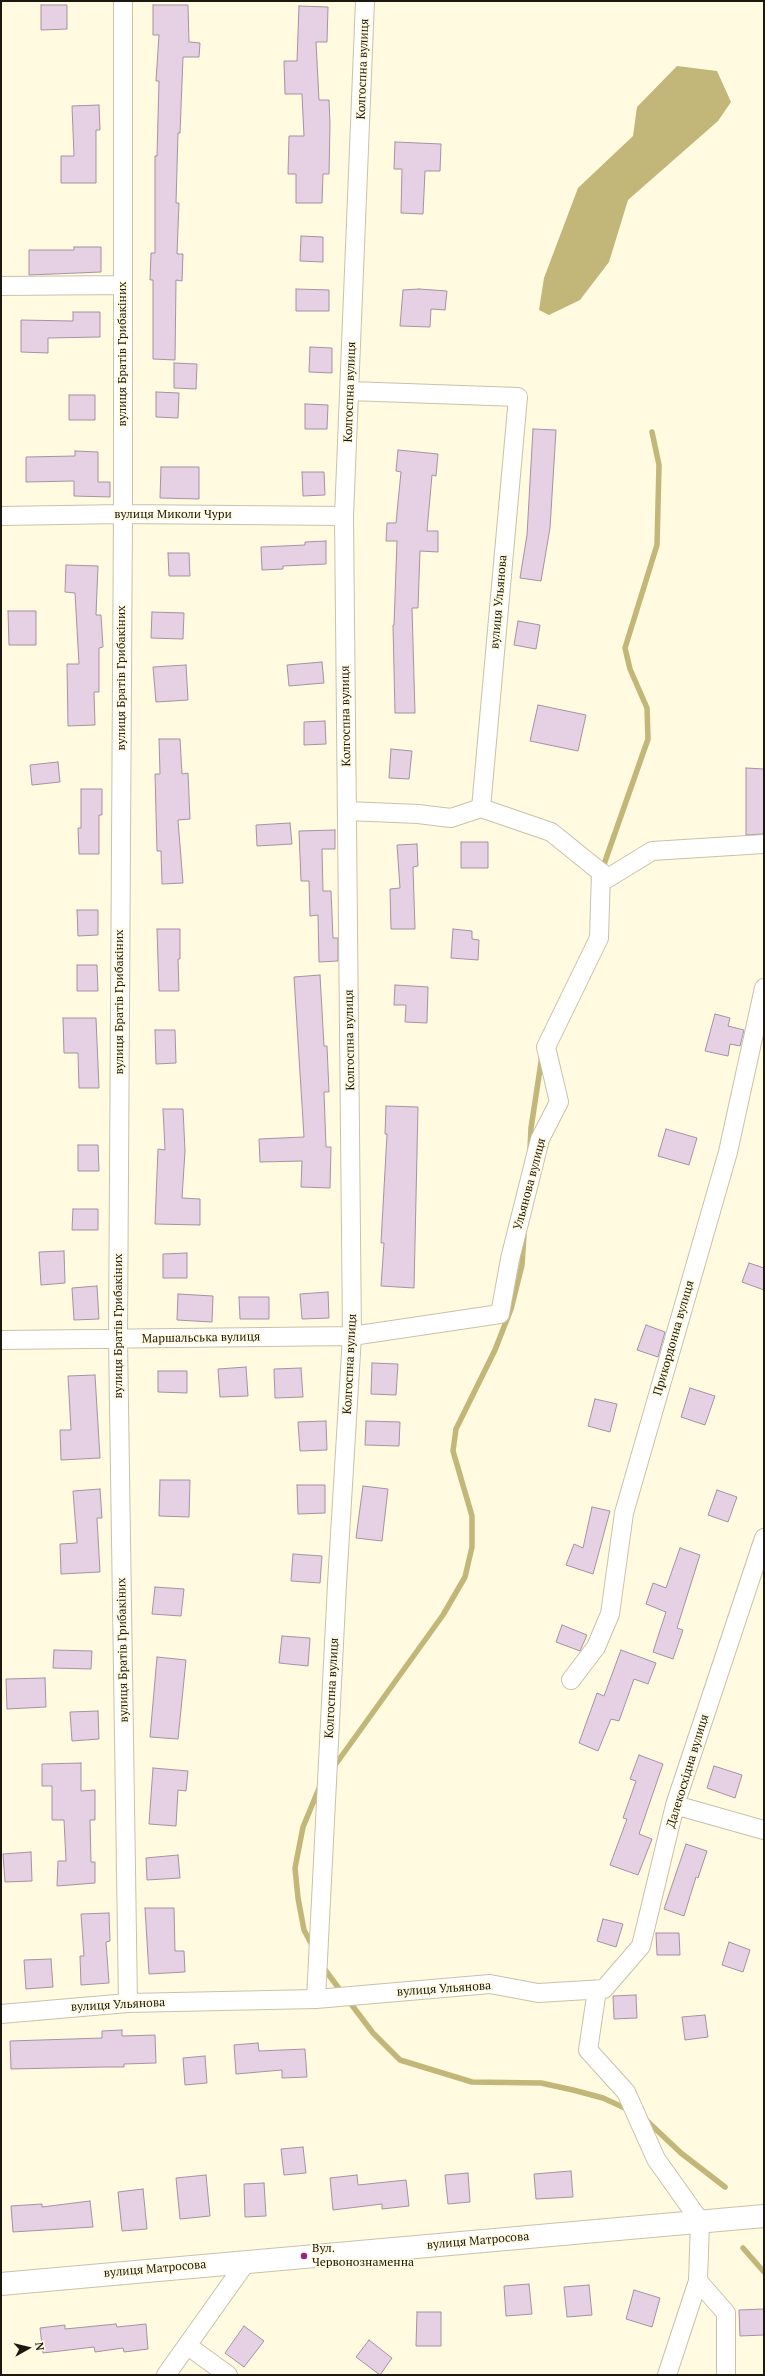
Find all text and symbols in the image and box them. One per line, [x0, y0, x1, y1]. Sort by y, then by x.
street label: Колгоспна вулиця [354, 18, 372, 120]
street label: вулиця Братів Грибакіних [116, 282, 130, 426]
street label: Колгоспна вулиця [341, 341, 359, 443]
street label: вулиця Миколи Чури [114, 508, 232, 522]
street label: вулиця Ульянова [488, 554, 510, 650]
street label: вулиця Братів Грибакіних [115, 606, 129, 750]
street label: Колгоспна вулиця [338, 665, 354, 767]
street label: вулиця Братів Грибакіних [113, 930, 127, 1074]
street label: Колгоспна вулиця [342, 989, 358, 1091]
street label: Ульянова вулиця [511, 1136, 549, 1232]
street label: вулиця Братів Грибакіних [112, 1254, 126, 1398]
street label: Прикордонна вулиця [651, 1279, 697, 1397]
street label: Колгоспна вулиця [340, 1313, 360, 1415]
street label: Маршальська вулиця [142, 1330, 260, 1346]
street label: вулиця Братів Грибакіних [115, 1577, 131, 1723]
street label: Колгоспна вулиця [322, 1637, 342, 1739]
street label: Далекосхідна вулиця [664, 1713, 712, 1829]
street label: вулиця Ульянова [396, 1979, 492, 1999]
street label: вулиця Ульянова [70, 1995, 166, 2015]
street label: вулиця Матросова [426, 2229, 530, 2253]
place label: Вул. Червонознаменна [312, 2242, 414, 2270]
marker: Вул. Червонознаменна [299, 2251, 309, 2261]
street label: вулиця Матросова [103, 2257, 207, 2281]
north arrow [8, 2328, 48, 2368]
text: N [32, 2341, 47, 2351]

